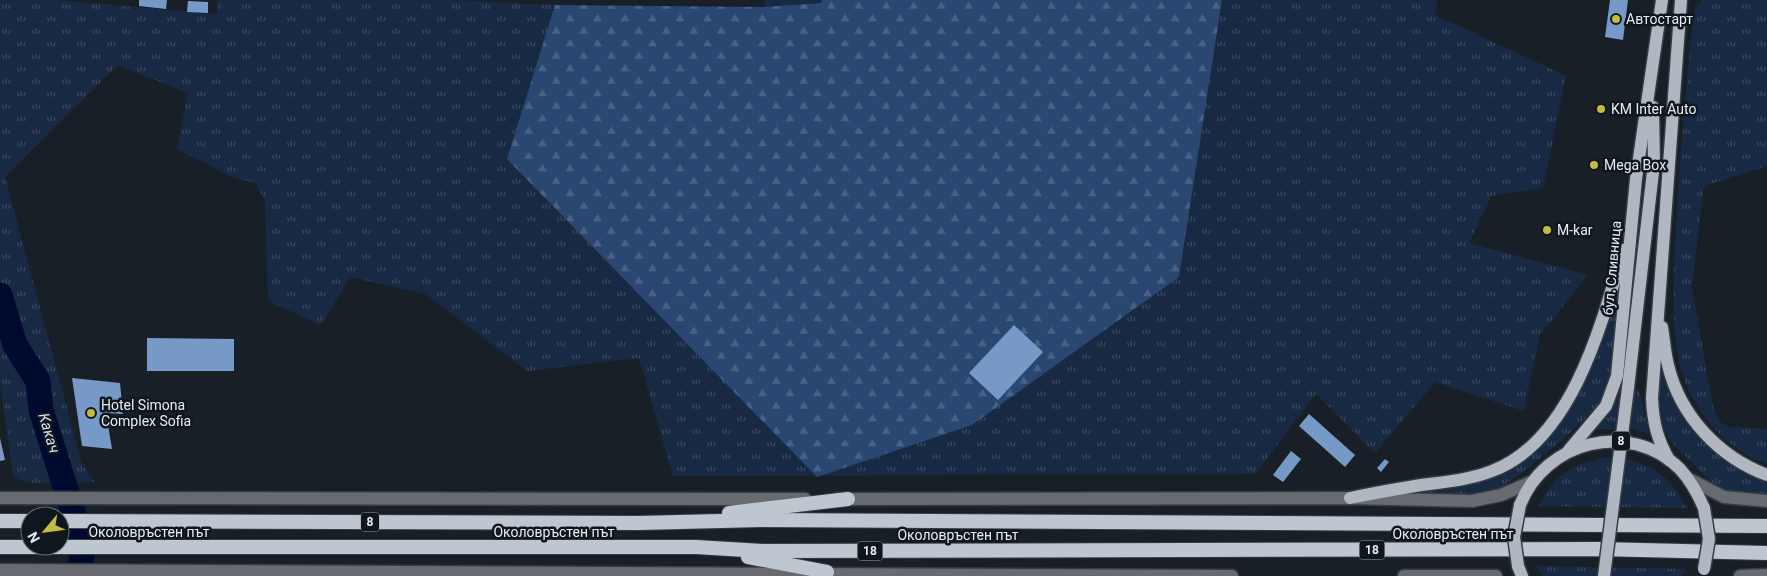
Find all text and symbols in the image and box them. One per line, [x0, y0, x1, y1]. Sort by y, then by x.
place label: Автостарт [1626, 11, 1693, 27]
marker: Автостарт [1610, 13, 1622, 25]
place label: KM Inter Auto [1611, 101, 1696, 117]
marker: KM Inter Auto [1595, 103, 1607, 115]
place label: Mega Box [1604, 157, 1666, 173]
marker: Mega Box [1588, 159, 1600, 171]
street label: бул. Сливница [1600, 220, 1624, 316]
place label: M-kar [1557, 222, 1593, 238]
marker: M-kar [1541, 224, 1553, 236]
place label: Hotel Simona Complex Sofia [101, 397, 191, 429]
marker: Hotel Simona Complex Sofia [85, 407, 97, 419]
water label: Какач [34, 411, 64, 455]
road number: 8 [1612, 432, 1630, 451]
north arrow [20, 506, 70, 556]
road number: 8 [361, 512, 379, 532]
street label: Околовръстен път [88, 524, 210, 540]
street label: Околовръстен път [493, 524, 615, 540]
street label: Околовръстен път [1392, 526, 1514, 542]
street label: Околовръстен път [897, 527, 1019, 543]
text: N [24, 529, 43, 546]
road number: 18 [1360, 540, 1384, 560]
road number: 18 [858, 542, 882, 560]

